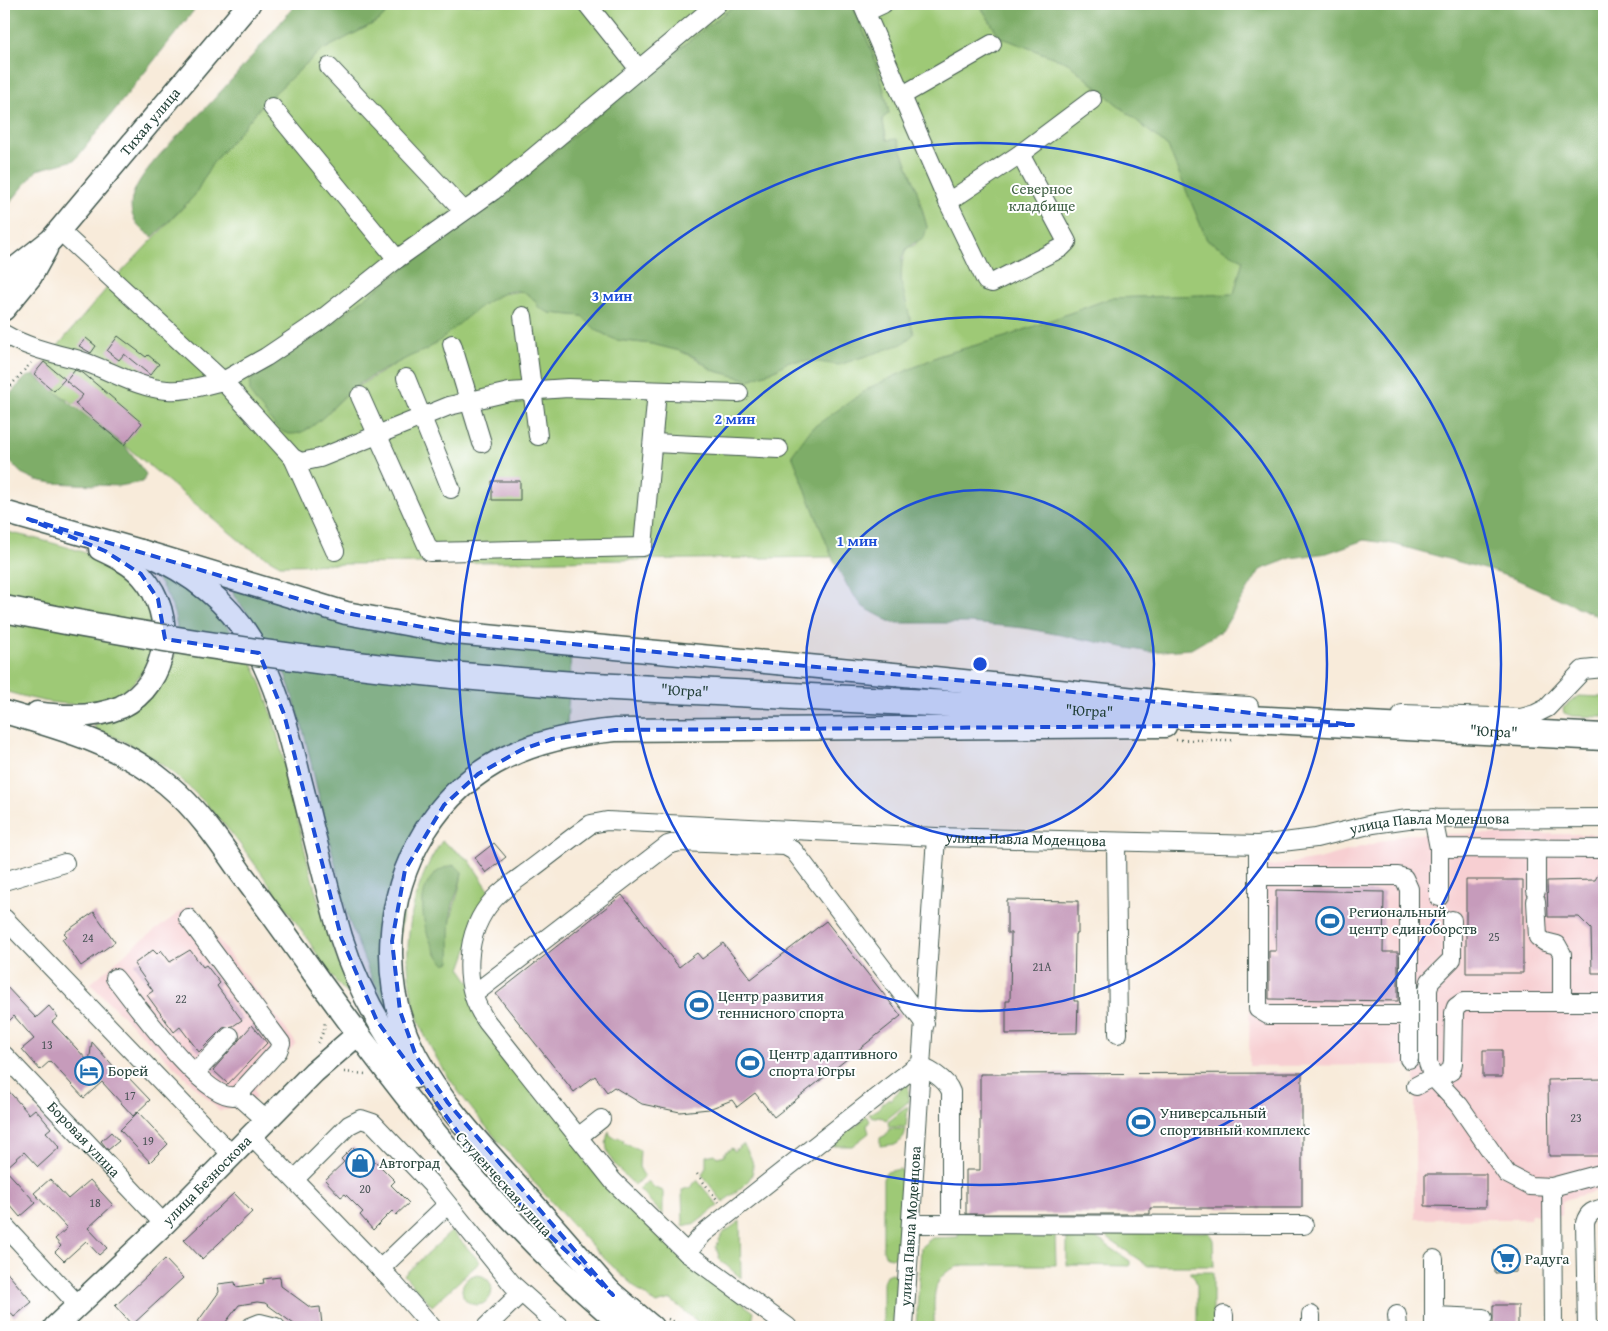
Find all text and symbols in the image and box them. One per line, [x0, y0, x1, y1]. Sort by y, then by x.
street label: Тихая улица [115, 82, 185, 160]
park label: Северное кладбище [1009, 178, 1075, 216]
text: 3 мин [592, 285, 633, 306]
text: 2 мин [715, 408, 756, 429]
text: 1 мин [837, 530, 878, 551]
centre of rings [971, 655, 989, 673]
street label: "Югра" [661, 678, 709, 702]
street label: "Югра" [1065, 699, 1114, 722]
street label: "Югра" [1470, 719, 1518, 743]
street label: улица Павла Моденцова [1346, 807, 1510, 840]
street label: улица Павла Моденцова [944, 826, 1107, 851]
place label: Региональный центр единоборств [1349, 901, 1477, 939]
sports icon: Региональный центр единоборств [1315, 906, 1345, 936]
house number: 25 [1488, 928, 1500, 945]
house number: 24 [82, 929, 94, 946]
house number: 21А [1033, 958, 1052, 975]
place label: Центр развития теннисного спорта [718, 985, 845, 1023]
house number: 22 [175, 990, 187, 1007]
sports icon: Центр развития теннисного спорта [684, 990, 714, 1020]
house number: 13 [41, 1036, 53, 1053]
place label: Центр адаптивного спорта Югры [769, 1043, 898, 1081]
sports icon: Центр адаптивного спорта Югры [735, 1048, 765, 1078]
hotel icon: Борей [74, 1056, 104, 1086]
place label: Борей [108, 1060, 148, 1081]
house number: 17 [124, 1087, 136, 1104]
street label: Боровая улица [43, 1096, 126, 1182]
place label: Универсальный спортивный комплекс [1160, 1102, 1311, 1140]
sports icon: Универсальный спортивный комплекс [1126, 1107, 1156, 1137]
house number: 23 [1570, 1109, 1582, 1126]
street label: Студенческая улица [451, 1126, 558, 1241]
street label: улица Безноскова [157, 1130, 256, 1231]
house number: 19 [142, 1132, 154, 1149]
street label: улица Павла Моденцова [894, 1144, 926, 1308]
shop icon: Автоград [345, 1148, 375, 1178]
place label: Автоград [379, 1152, 440, 1173]
house number: 20 [359, 1180, 371, 1197]
house number: 18 [89, 1194, 101, 1211]
supermarket icon: Радуга [1491, 1244, 1521, 1274]
place label: Радуга [1525, 1248, 1570, 1269]

